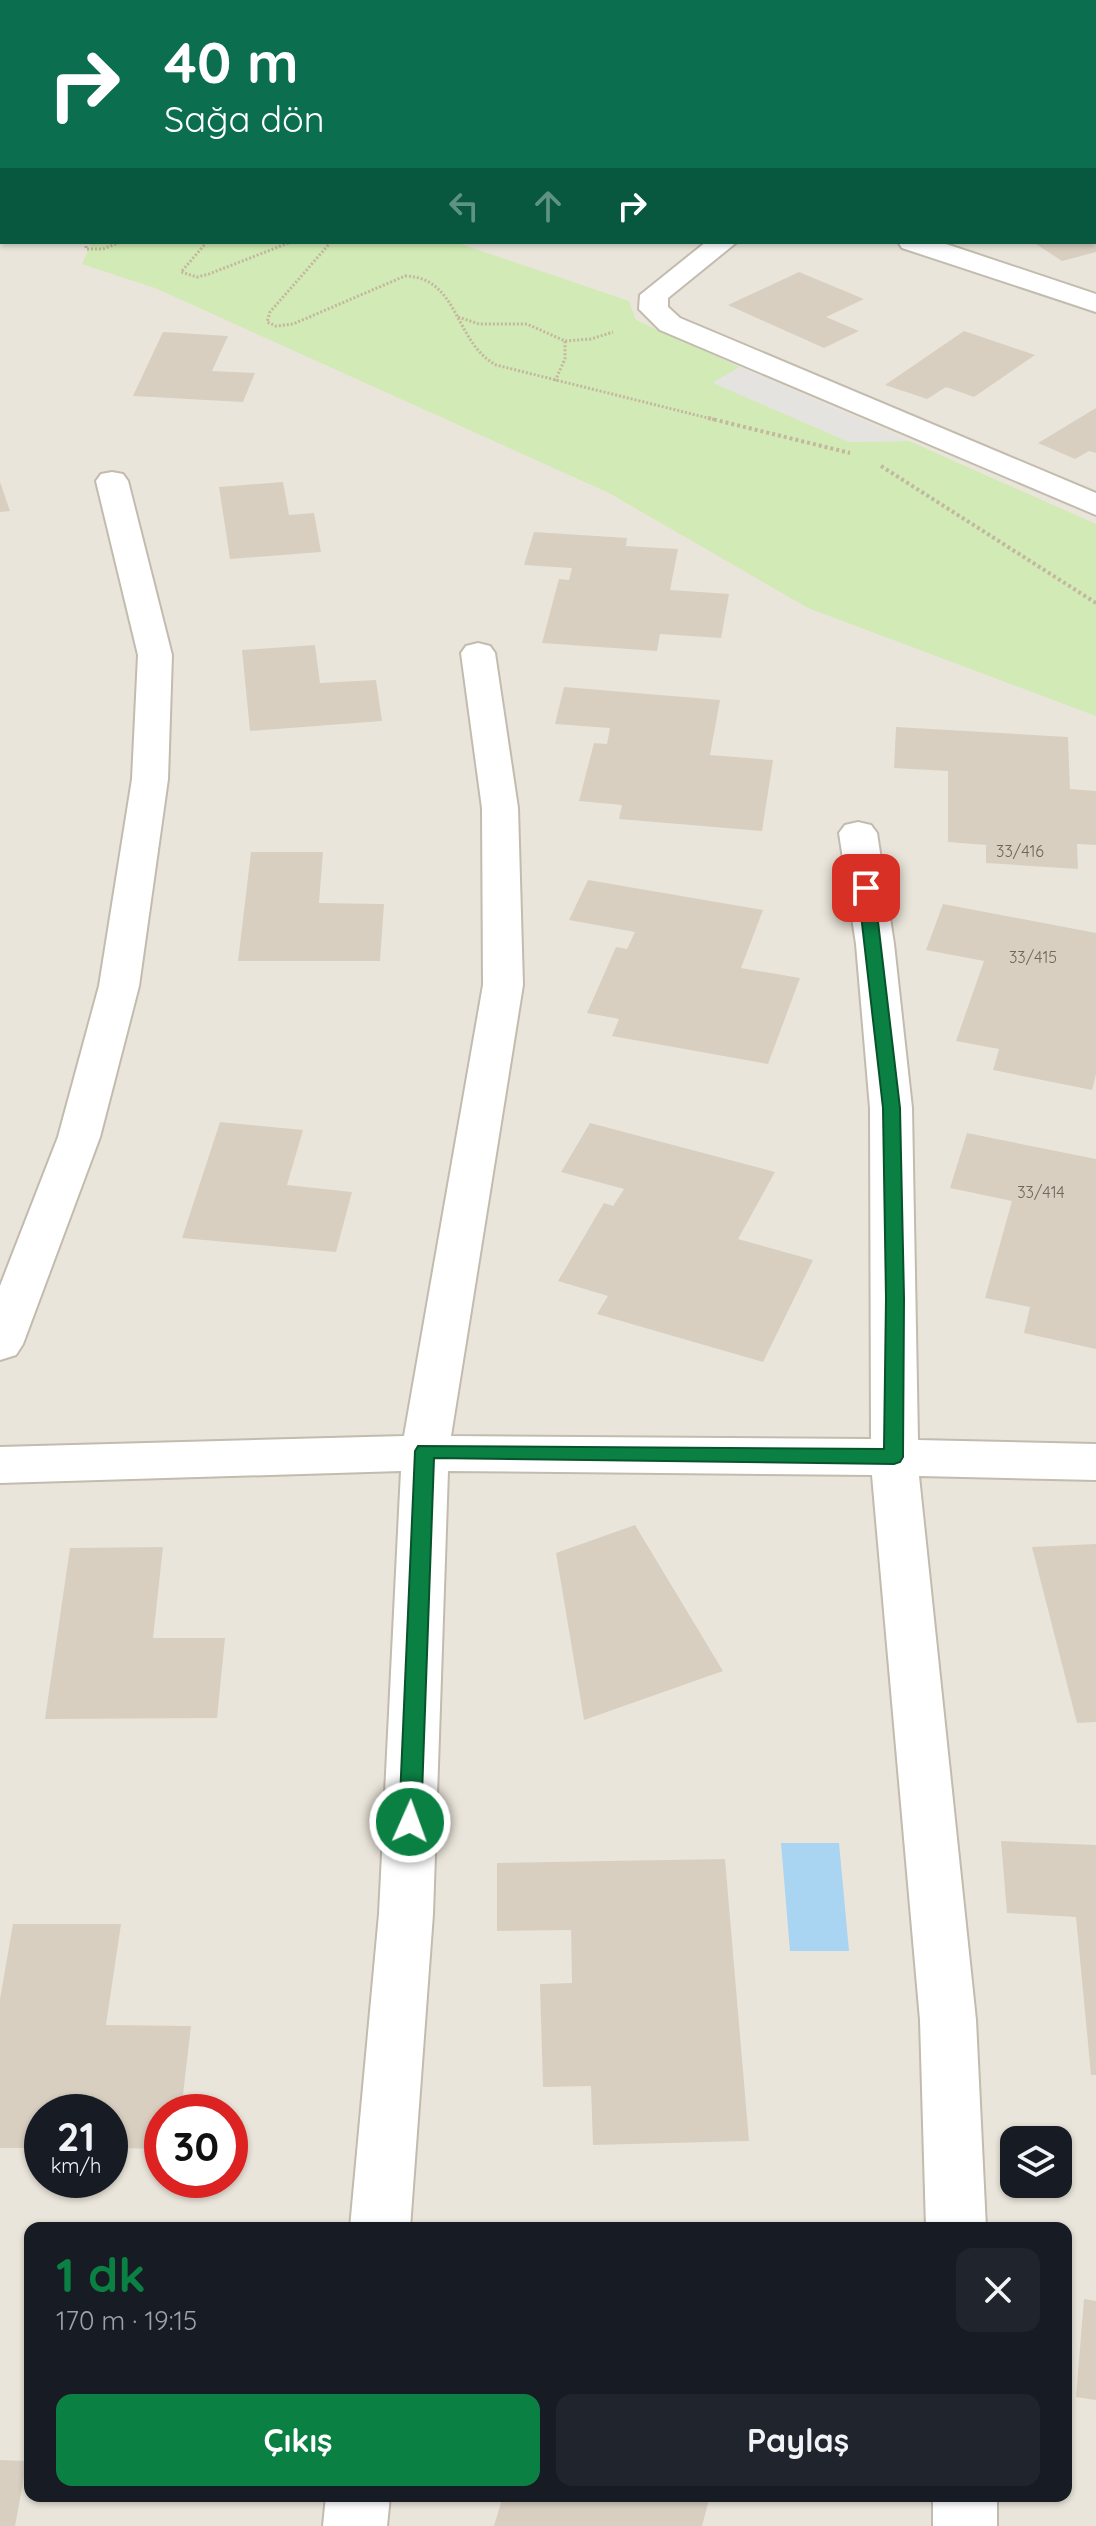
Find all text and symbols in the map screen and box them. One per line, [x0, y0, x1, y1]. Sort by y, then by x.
text: 40 m [164, 27, 299, 97]
icon: right [32, 32, 136, 136]
text: Sağa dön [164, 96, 325, 141]
icon: left [442, 184, 486, 228]
icon: ahead [526, 184, 570, 228]
icon: right [610, 184, 654, 228]
house number: 33/416 [996, 841, 1044, 861]
pin [832, 854, 900, 922]
icon: arrive [844, 866, 888, 910]
house number: 33/415 [1009, 947, 1057, 967]
house number: 33/414 [1017, 1182, 1065, 1202]
position arrow [368, 1780, 452, 1864]
speed limit sign: 30 [144, 2094, 248, 2198]
text: 21 [57, 2111, 95, 2161]
map controls [1000, 2126, 1072, 2198]
button: layers [1000, 2126, 1072, 2198]
text: km/h [51, 2153, 101, 2178]
text: 1 dk [56, 2244, 146, 2304]
button: close [956, 2248, 1040, 2332]
text: 170 m · 19:15 [56, 2304, 197, 2337]
button: Çıkış [56, 2394, 540, 2486]
button: Paylaş [556, 2394, 1040, 2486]

